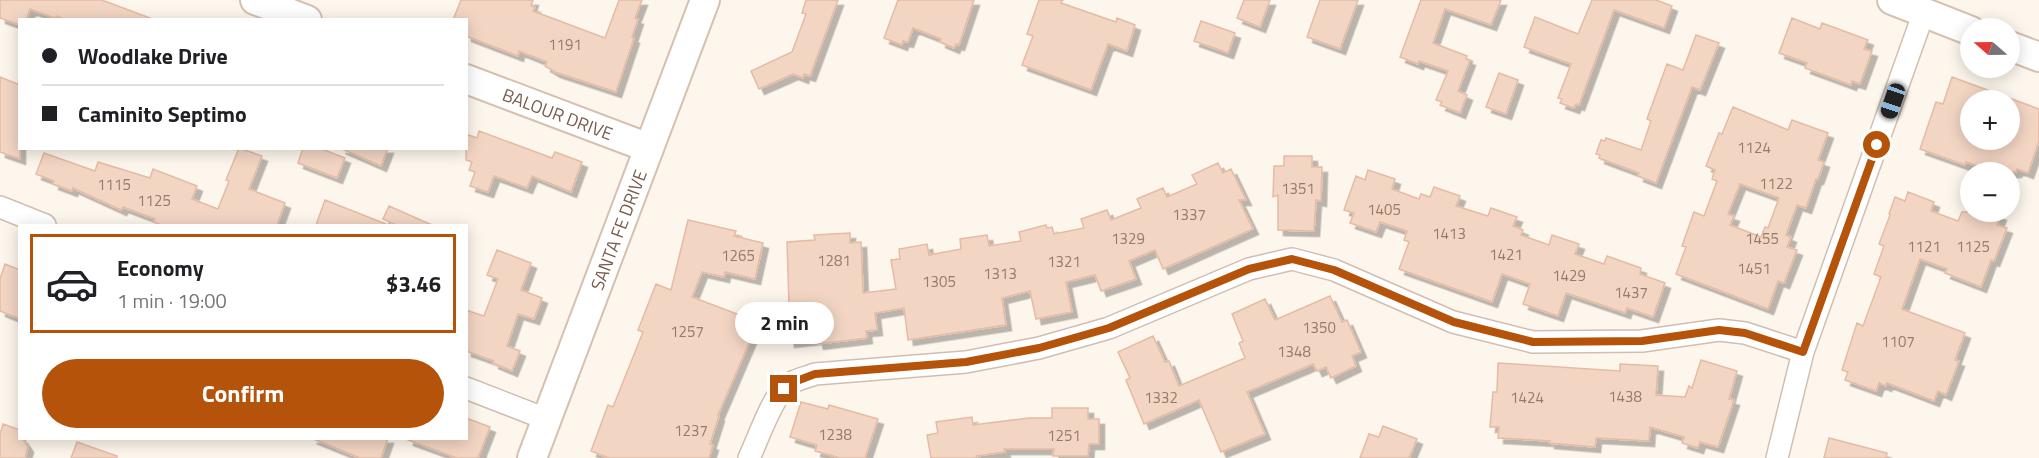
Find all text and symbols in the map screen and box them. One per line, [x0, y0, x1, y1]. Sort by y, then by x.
north arrow [1960, 18, 2020, 78]
map controls [1960, 18, 2020, 222]
house number: 1191 [548, 33, 582, 56]
text: Woodlake Drive [78, 39, 228, 73]
street label: BALOUR DRIVE [499, 80, 617, 147]
car [1879, 81, 1907, 121]
button: + [1960, 90, 2020, 150]
text: Caminito Septimo [78, 97, 247, 131]
route start [1863, 131, 1890, 158]
house number: 1124 [1737, 136, 1771, 159]
button: − [1960, 162, 2020, 222]
street label: SANTA FE DRIVE [583, 166, 653, 294]
house number: 1122 [1759, 172, 1793, 195]
house number: 1115 [97, 173, 131, 196]
house number: 1351 [1281, 177, 1315, 200]
house number: 1125 [137, 189, 171, 212]
house number: 1405 [1367, 198, 1401, 221]
house number: 1337 [1172, 203, 1206, 226]
house number: 1413 [1432, 222, 1466, 245]
house number: 1329 [1111, 227, 1145, 250]
house number: 1455 [1745, 227, 1779, 250]
house number: 1121 [1907, 235, 1941, 258]
house number: 1125 [1956, 235, 1990, 258]
house number: 1421 [1489, 243, 1523, 266]
house number: 1265 [721, 244, 755, 267]
house number: 1281 [817, 249, 851, 272]
house number: 1321 [1047, 250, 1081, 273]
text: Economy [117, 251, 204, 285]
icon: car [45, 257, 99, 311]
house number: 1451 [1737, 257, 1771, 280]
house number: 1313 [983, 262, 1017, 285]
house number: 1429 [1552, 264, 1586, 287]
text: $3.46 [386, 267, 441, 301]
house number: 1305 [922, 270, 956, 293]
house number: 1437 [1614, 281, 1648, 304]
text: 1 min · 19:00 [117, 285, 227, 316]
callout: 2 min [734, 302, 834, 344]
text: 2 min [760, 307, 809, 338]
house number: 1350 [1302, 316, 1336, 339]
house number: 1257 [670, 320, 704, 343]
house number: 1107 [1881, 330, 1915, 353]
house number: 1348 [1277, 340, 1311, 363]
button: Confirm [42, 359, 444, 428]
route end [770, 375, 797, 402]
house number: 1438 [1608, 385, 1642, 408]
house number: 1332 [1144, 386, 1178, 409]
house number: 1424 [1510, 386, 1544, 409]
house number: 1237 [674, 419, 708, 442]
house number: 1238 [818, 423, 852, 446]
house number: 1251 [1047, 424, 1081, 447]

